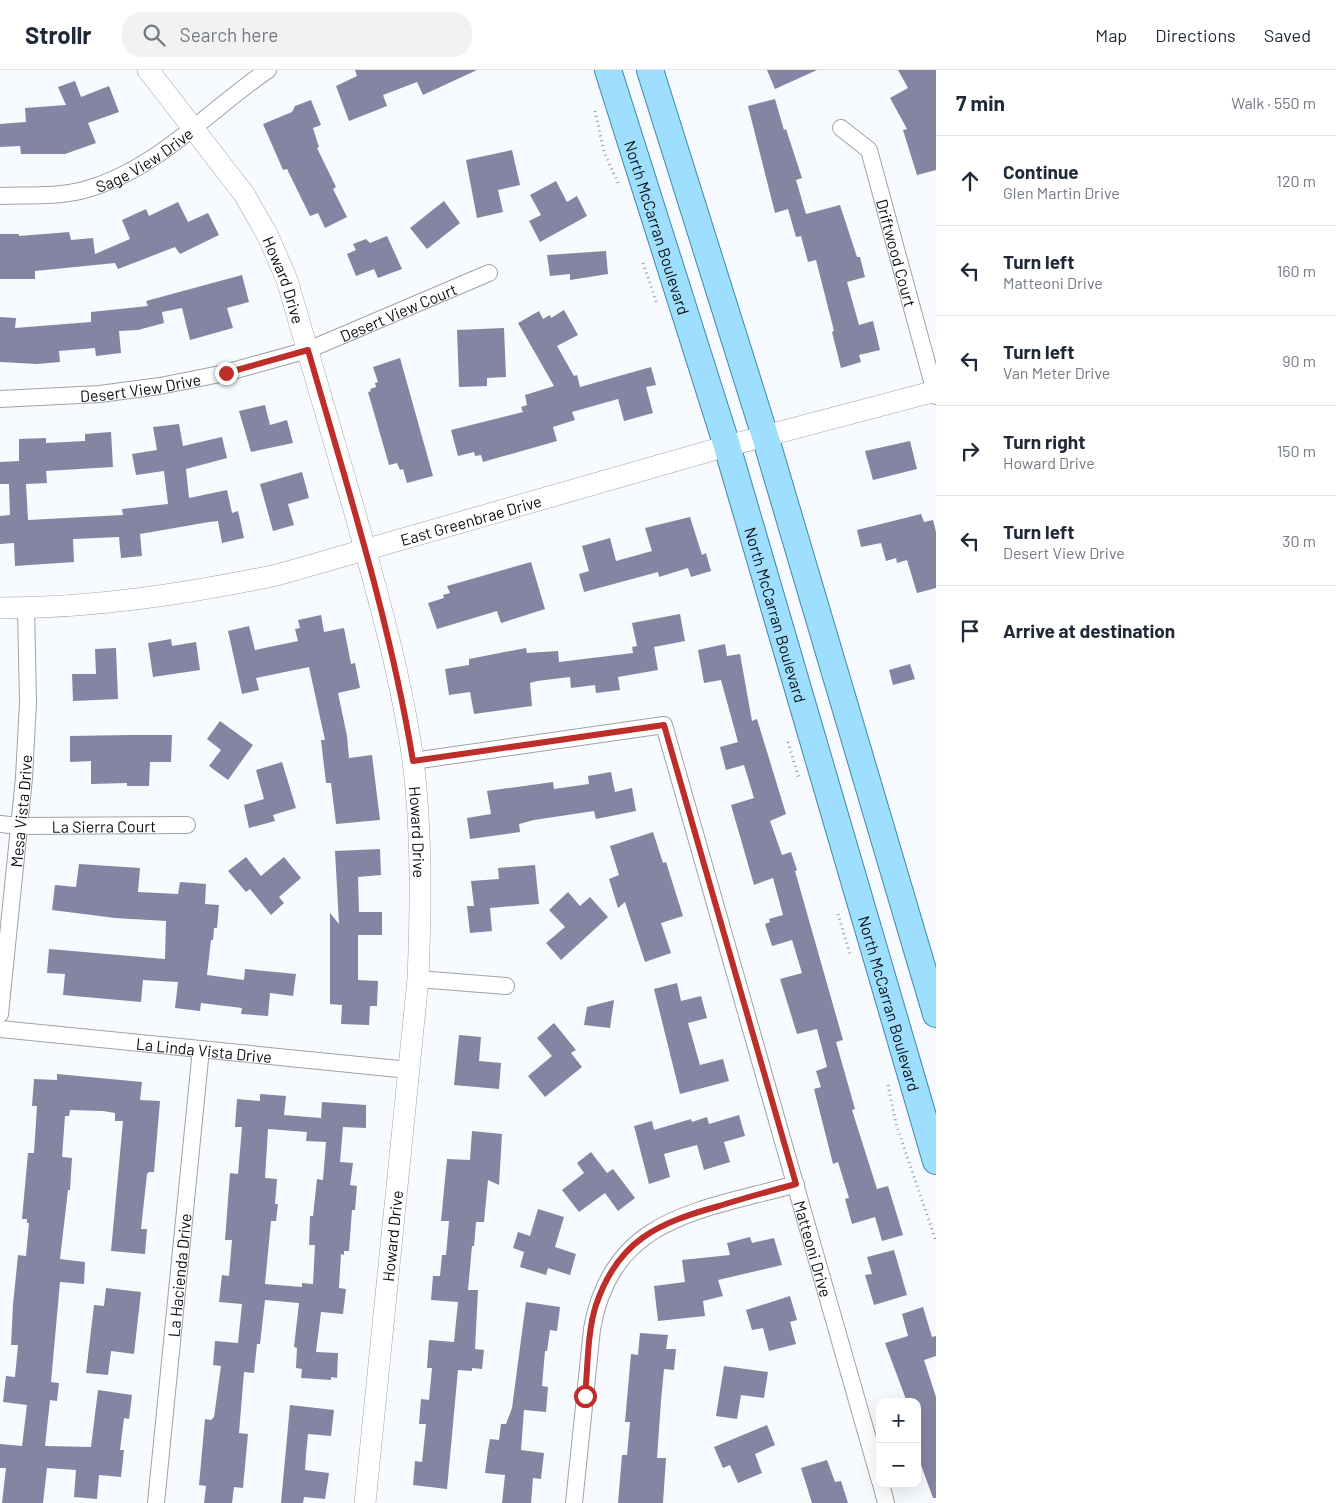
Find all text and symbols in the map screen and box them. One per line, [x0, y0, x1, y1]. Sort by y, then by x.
search box [122, 12, 472, 57]
text: Strollr [25, 20, 92, 49]
icon: search [140, 21, 168, 49]
text: Search here [180, 23, 278, 46]
text: Map [1095, 24, 1127, 46]
text: Directions [1155, 24, 1236, 46]
text: Saved [1264, 24, 1311, 46]
text: 7 min [956, 90, 1005, 115]
text: Walk · 550 m [1231, 93, 1316, 112]
street label: Sage View Drive [93, 123, 196, 195]
street label: North McCarran Boulevard [621, 138, 694, 317]
text: Continue [1003, 160, 1079, 183]
icon: ahead [956, 167, 984, 195]
text: 120 m [1276, 171, 1316, 190]
text: Glen Martin Drive [1003, 183, 1120, 202]
street label: Driftwood Court [873, 197, 921, 309]
street label: Howard Drive [260, 233, 309, 326]
text: Turn left [1003, 250, 1074, 273]
icon: left [956, 257, 984, 285]
text: 160 m [1277, 261, 1316, 280]
text: Matteoni Drive [1003, 273, 1103, 292]
street label: Desert View Court [337, 278, 459, 345]
text: Turn left [1003, 340, 1074, 363]
icon: left [956, 347, 984, 375]
text: 90 m [1282, 351, 1316, 370]
route end [215, 362, 238, 385]
text: Van Meter Drive [1003, 363, 1110, 382]
street label: Desert View Drive [79, 369, 202, 404]
text: Turn right [1003, 430, 1085, 453]
icon: right [956, 437, 984, 465]
text: 150 m [1277, 441, 1316, 460]
text: Howard Drive [1003, 453, 1095, 472]
street label: East Greenbrae Drive [398, 490, 544, 549]
text: Turn left [1003, 520, 1074, 543]
street label: North McCarran Boulevard [742, 525, 811, 705]
icon: left [956, 527, 984, 555]
text: 30 m [1282, 531, 1316, 550]
text: Desert View Drive [1003, 543, 1125, 562]
icon: arrive [956, 617, 984, 645]
text: Arrive at destination [1003, 619, 1175, 642]
street label: Mesa Vista Drive [5, 754, 35, 868]
street label: Howard Drive [406, 785, 430, 878]
street label: La Sierra Court [52, 816, 156, 835]
street label: North McCarran Boulevard [855, 913, 925, 1093]
street label: La Linda Vista Drive [135, 1033, 273, 1066]
street label: Howard Drive [378, 1189, 406, 1283]
street label: Matteoni Drive [791, 1198, 836, 1299]
street label: La Hacienda Drive [163, 1212, 194, 1338]
route start [574, 1385, 597, 1408]
map controls [876, 1398, 921, 1488]
button: + [876, 1398, 921, 1443]
button: − [876, 1443, 921, 1488]

